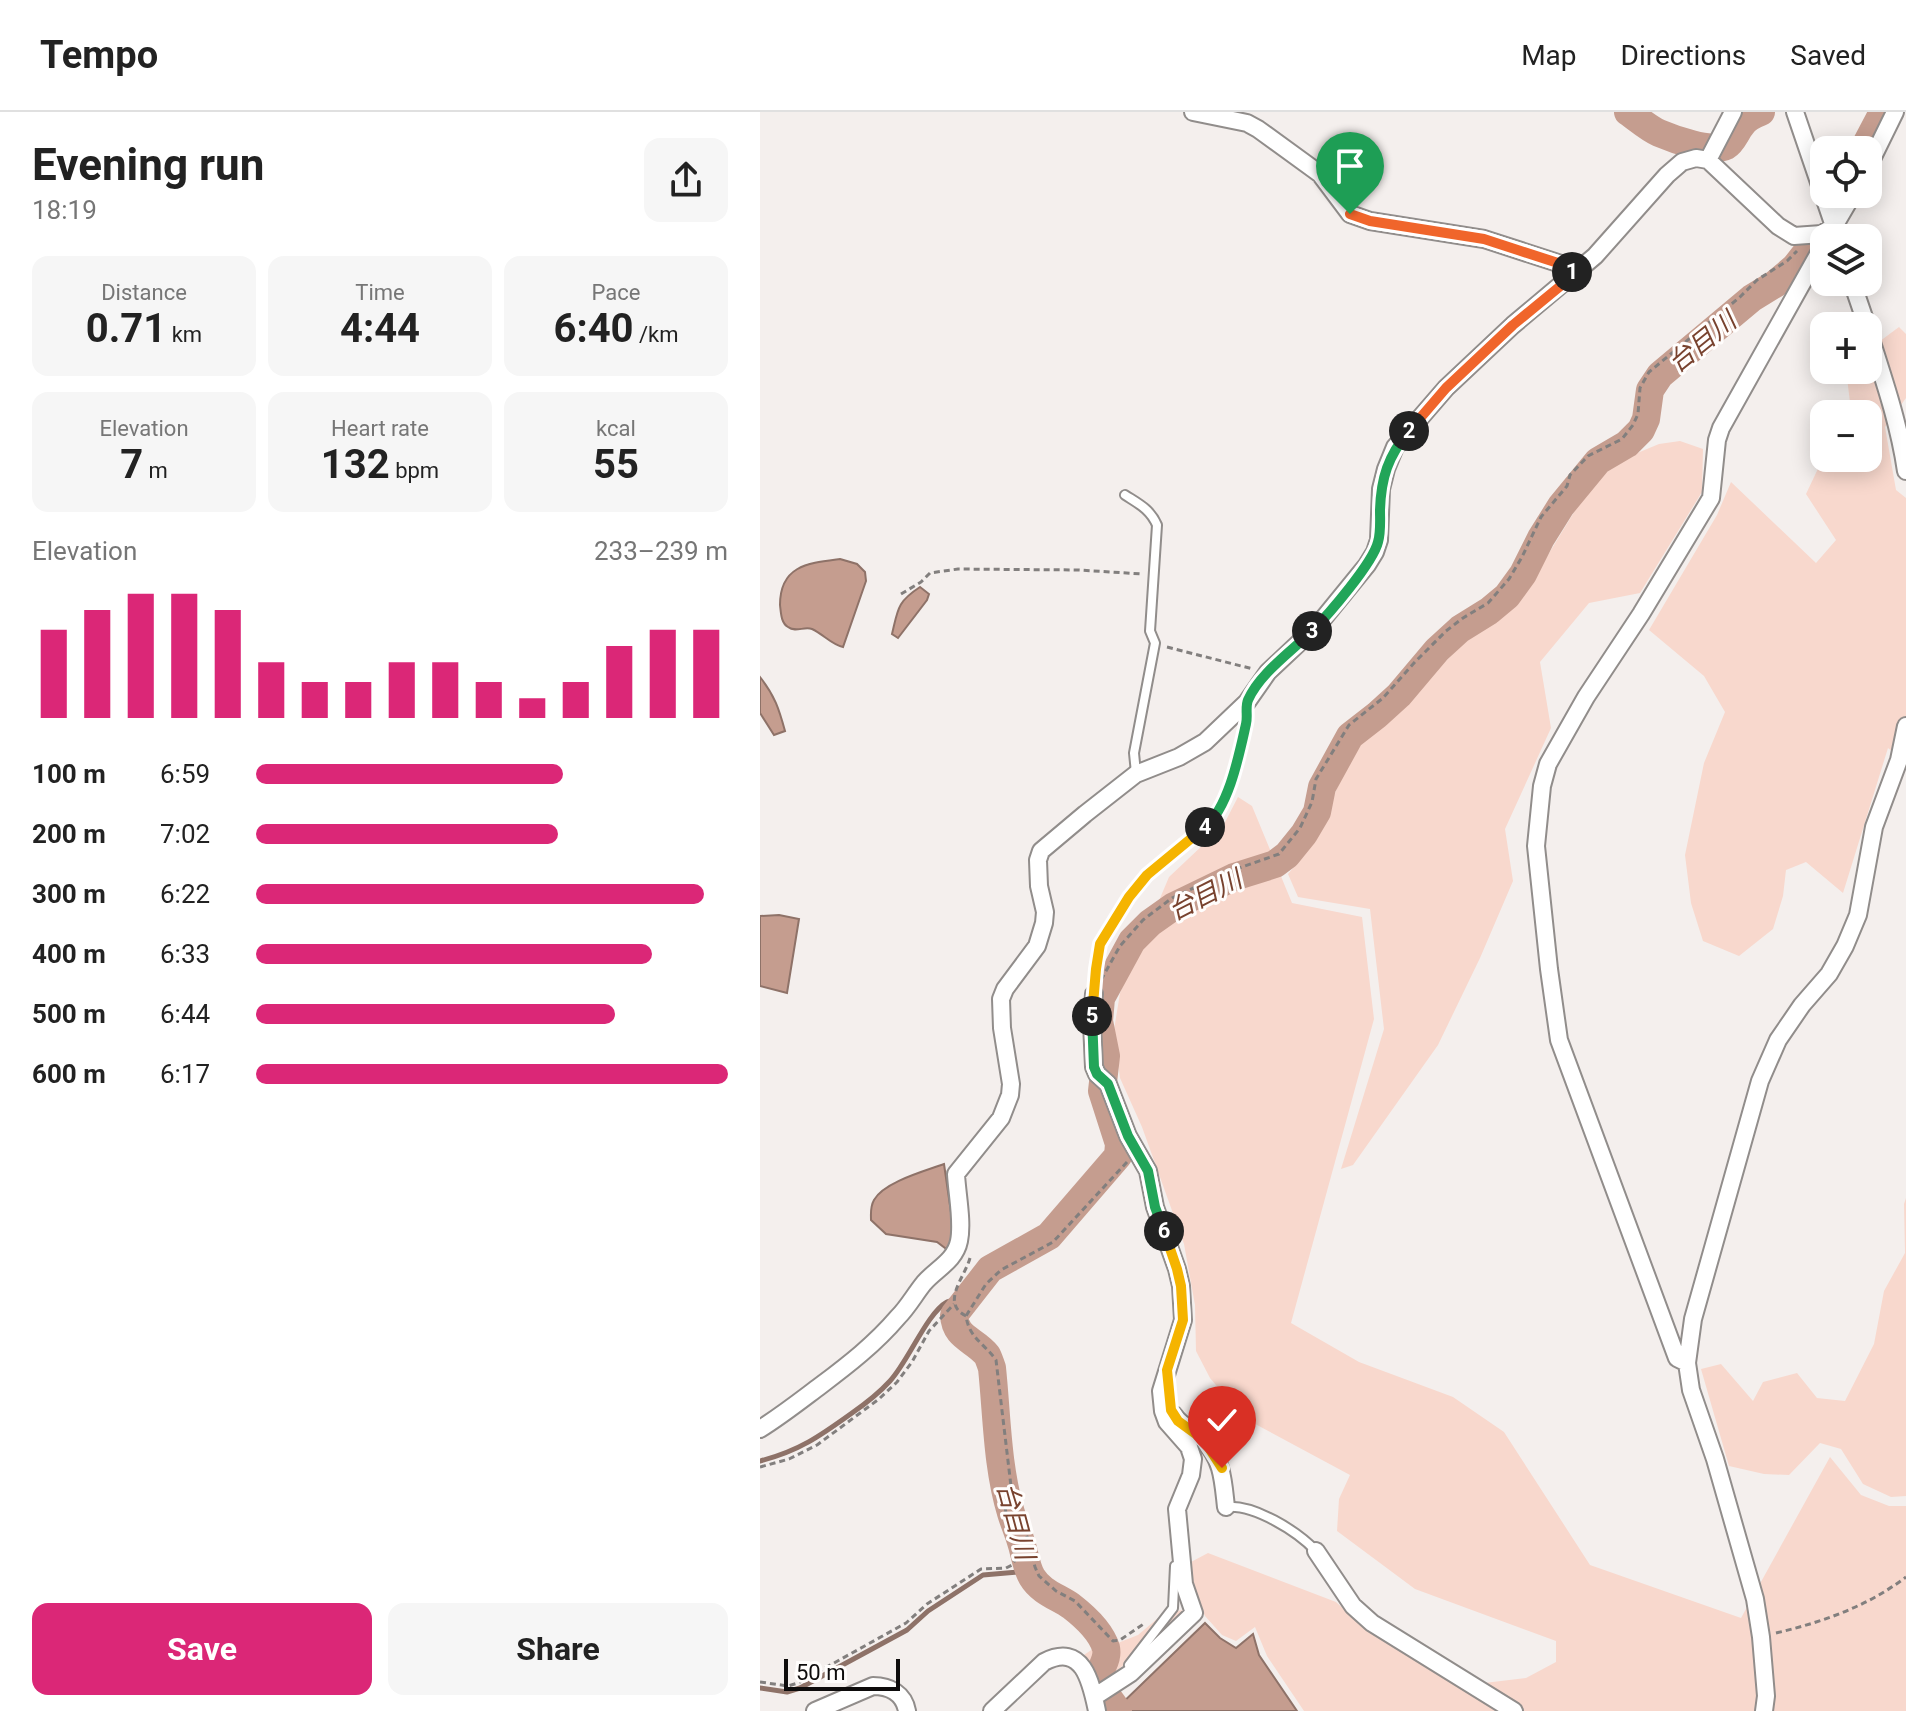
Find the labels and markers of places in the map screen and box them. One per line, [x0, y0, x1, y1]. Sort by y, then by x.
pin [1316, 132, 1384, 214]
pin: 1 [1552, 252, 1592, 292]
pin: 2 [1389, 411, 1429, 451]
pin: 3 [1292, 611, 1332, 651]
pin: 4 [1185, 807, 1225, 847]
pin: 5 [1072, 996, 1112, 1036]
pin: 6 [1144, 1211, 1184, 1251]
pin [1188, 1386, 1256, 1468]

